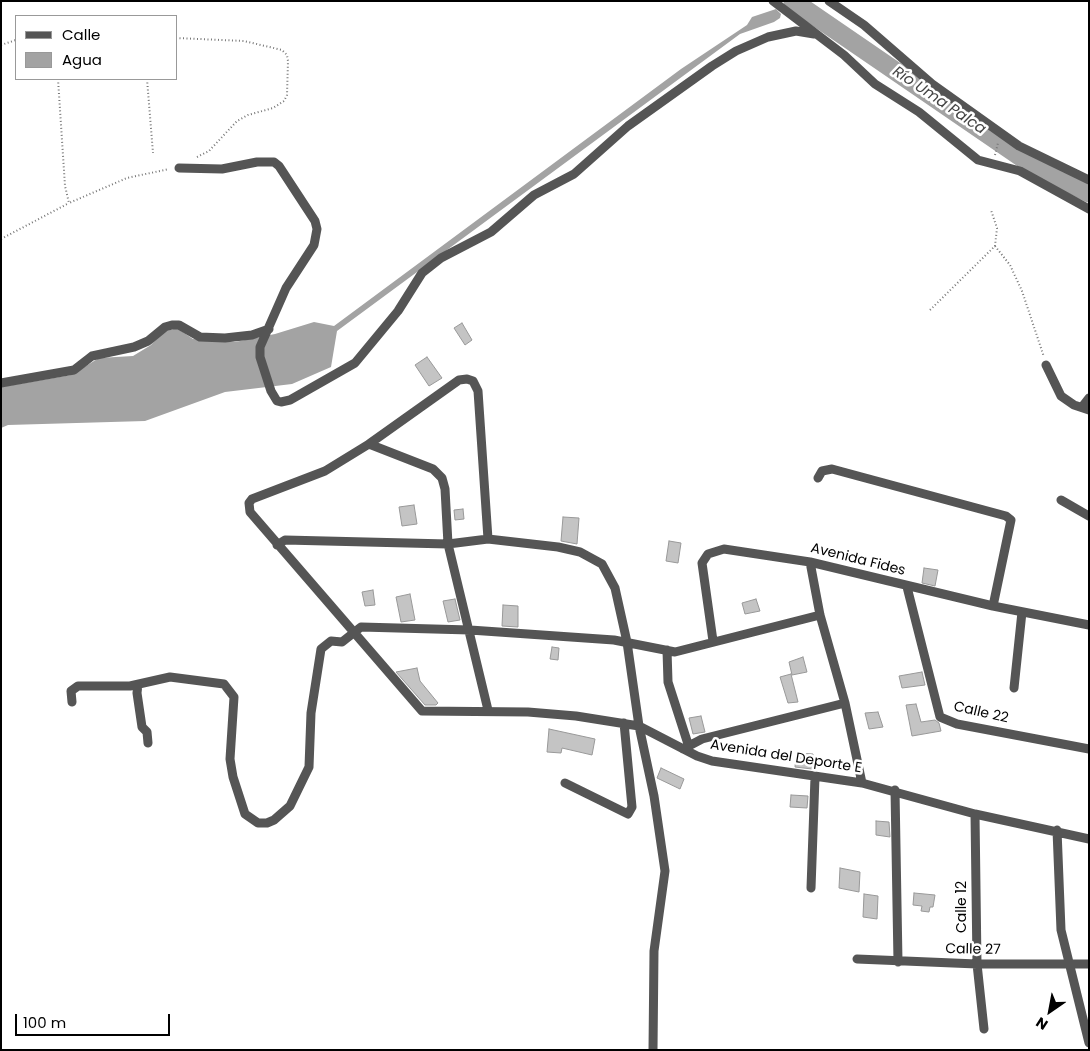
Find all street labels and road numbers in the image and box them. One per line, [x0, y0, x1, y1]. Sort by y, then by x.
street label: Avenida Fides [809, 540, 907, 580]
street label: Calle 22 [952, 699, 1010, 727]
street label: Avenida del Deporte E [709, 737, 863, 777]
street label: Calle 12 [954, 881, 970, 933]
street label: Calle 27 [945, 941, 1001, 959]

